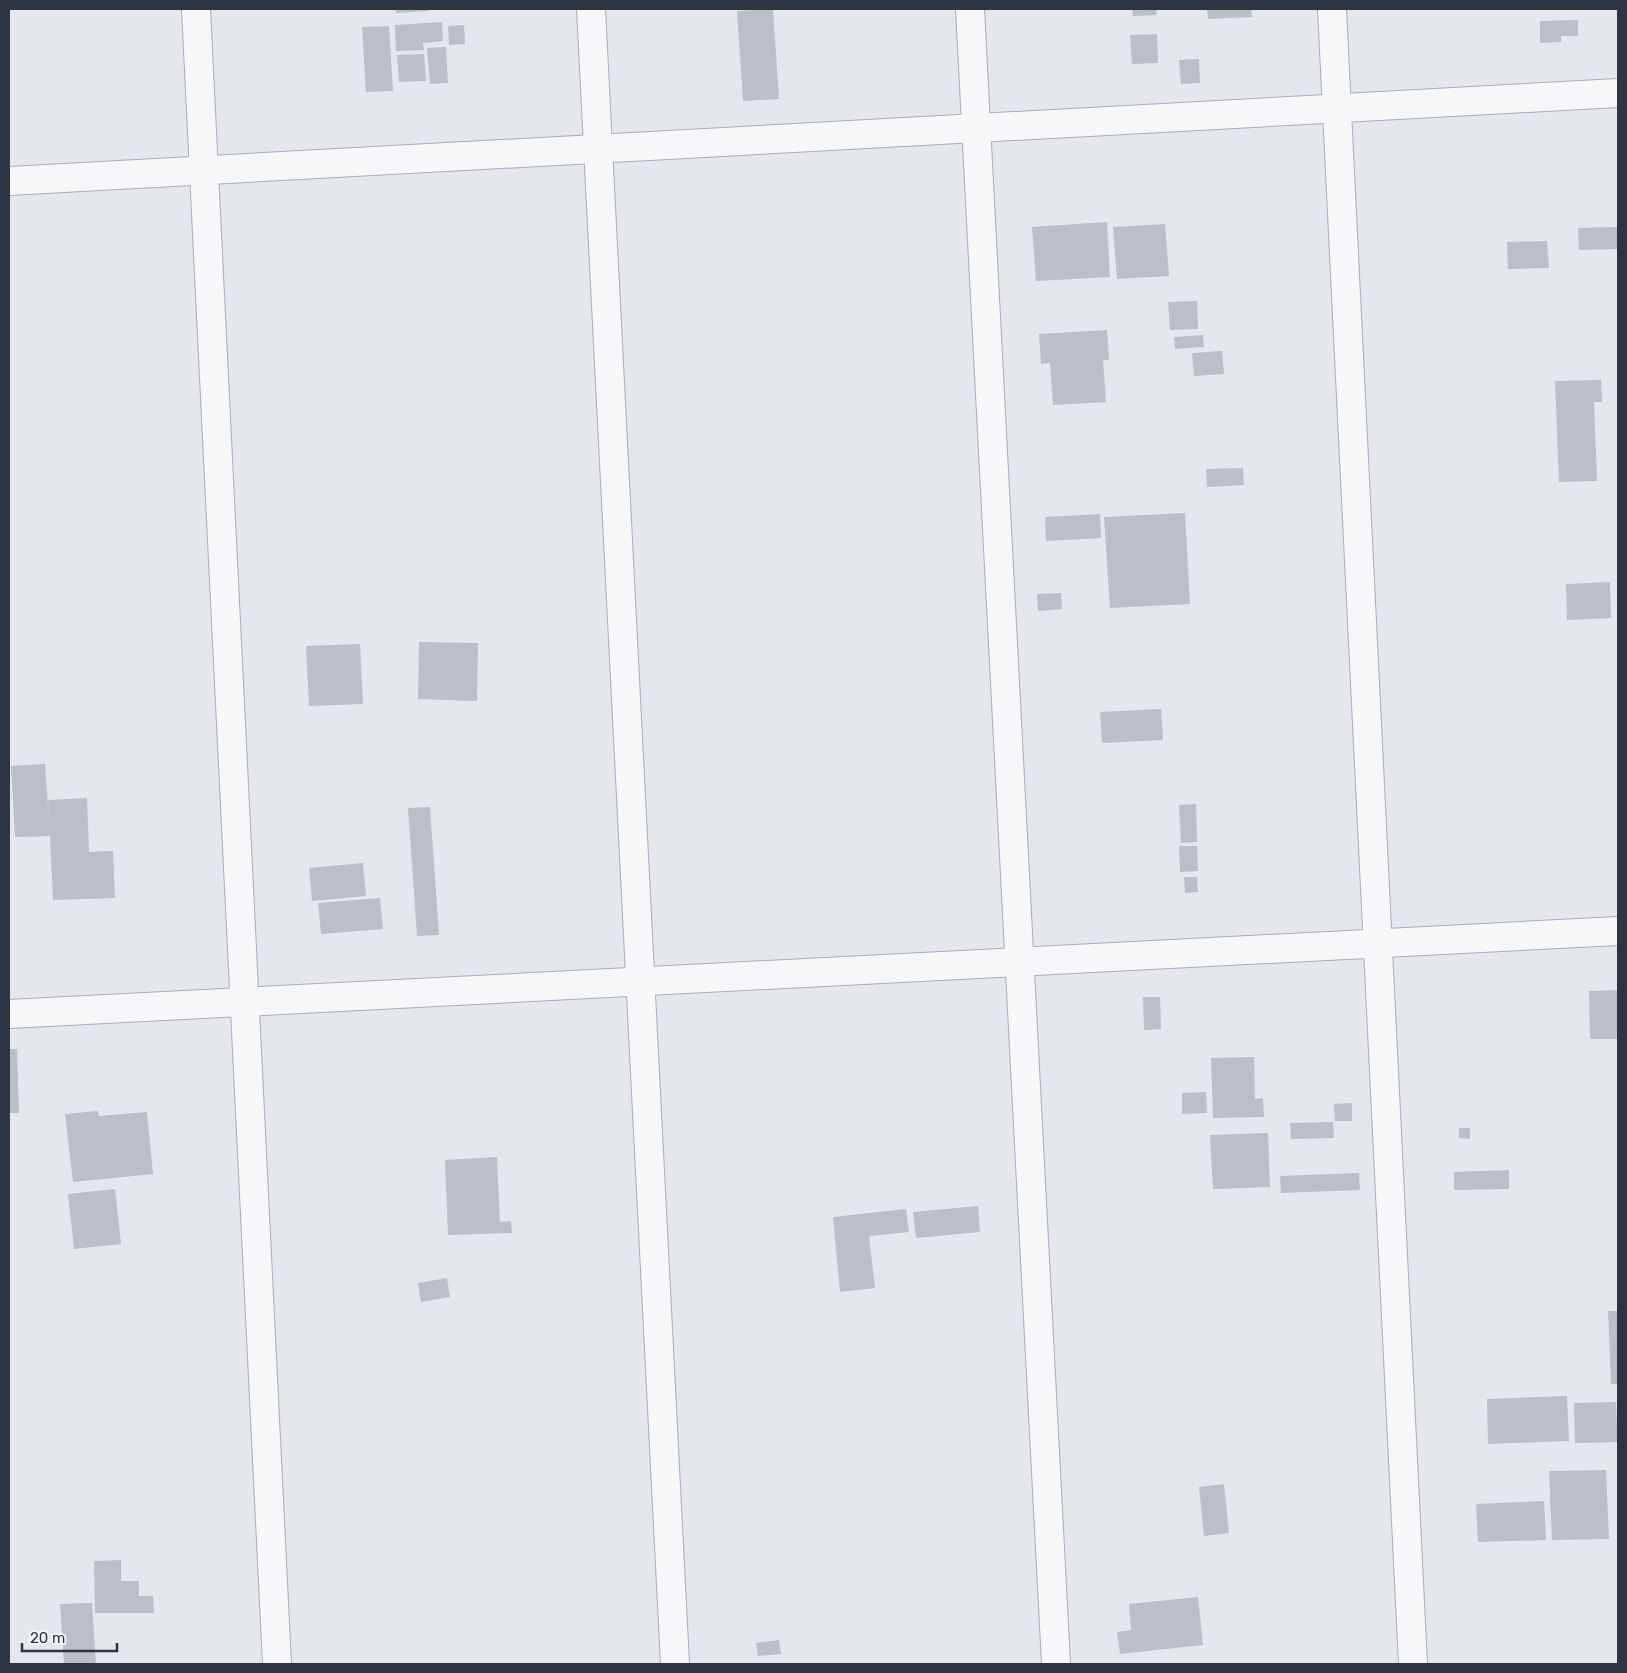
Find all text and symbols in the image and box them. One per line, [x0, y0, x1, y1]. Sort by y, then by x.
scale bar [22, 1620, 118, 1652]
text: 20 m [30, 1629, 65, 1647]

